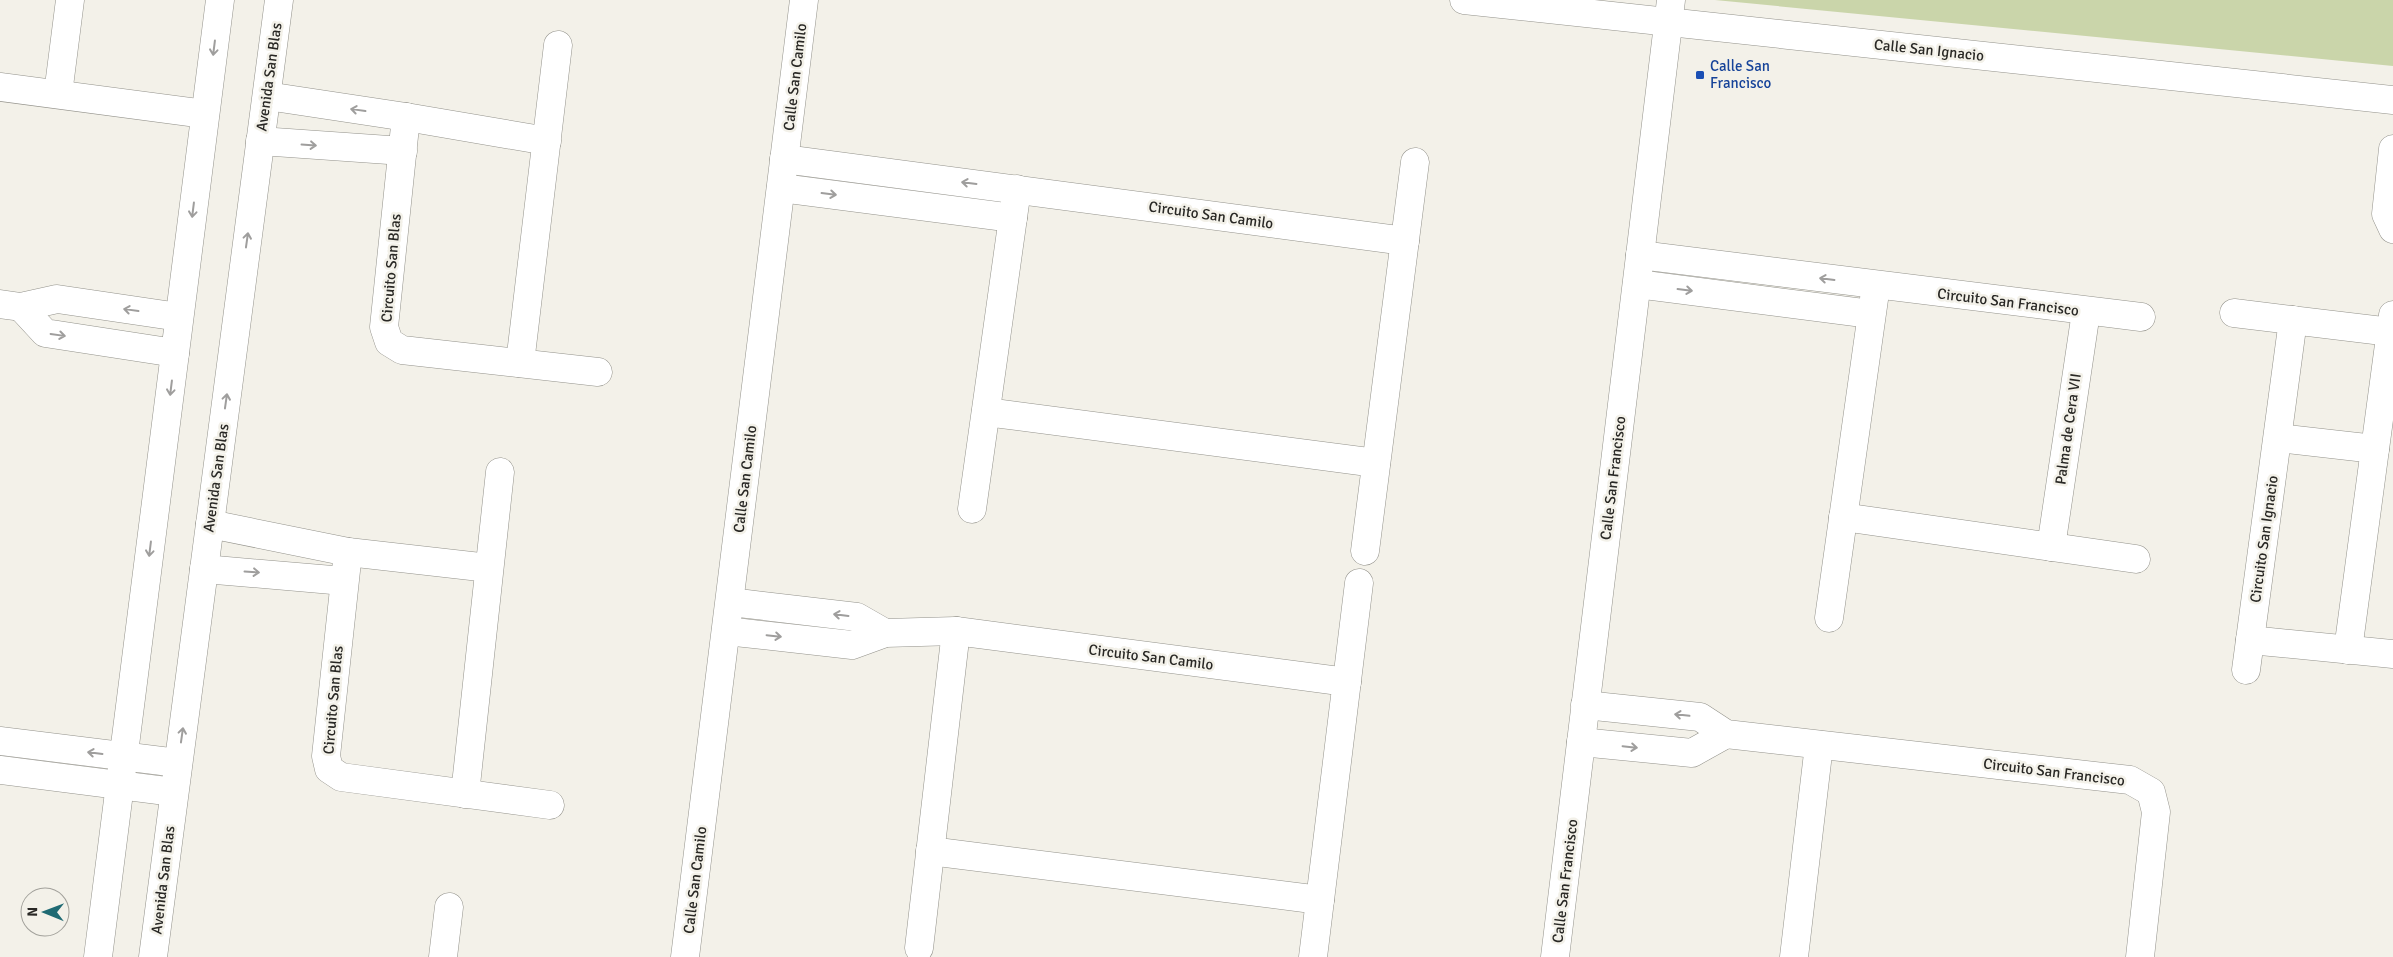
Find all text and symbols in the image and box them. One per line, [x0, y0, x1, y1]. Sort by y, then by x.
street label: Avenida San Blas [252, 21, 286, 132]
street label: Calle San Camilo [779, 22, 811, 132]
street label: Calle San Ignacio [1873, 35, 1985, 65]
one-way arrow [208, 40, 218, 56]
place label: Calle San Francisco [1710, 57, 1772, 92]
marker: Calle San Francisco [1694, 69, 1706, 81]
one-way arrow [350, 104, 366, 114]
one-way arrow [301, 140, 317, 149]
one-way arrow [961, 178, 977, 188]
one-way arrow [821, 189, 837, 199]
street label: Circuito San Camilo [1147, 197, 1275, 233]
one-way arrow [188, 201, 198, 217]
street label: Circuito San Blas [377, 213, 405, 323]
one-way arrow [243, 232, 253, 248]
one-way arrow [1819, 274, 1835, 284]
street label: Circuito San Francisco [1936, 284, 2080, 320]
one-way arrow [1677, 285, 1693, 295]
one-way arrow [123, 305, 139, 315]
one-way arrow [50, 331, 66, 341]
street label: Palma de Cera VII [2051, 372, 2085, 486]
one-way arrow [166, 380, 176, 396]
one-way arrow [221, 393, 231, 409]
street label: Calle San Francisco [1596, 415, 1630, 541]
street label: Avenida San Blas [199, 422, 233, 533]
street label: Calle San Camilo [729, 424, 761, 534]
street label: Circuito San Ignacio [2246, 474, 2282, 604]
one-way arrow [145, 541, 155, 557]
one-way arrow [244, 568, 260, 577]
one-way arrow [833, 610, 849, 620]
one-way arrow [766, 631, 782, 641]
street label: Circuito San Camilo [1087, 640, 1215, 674]
street label: Circuito San Blas [319, 645, 347, 755]
one-way arrow [1674, 710, 1690, 720]
one-way arrow [177, 727, 187, 743]
one-way arrow [1622, 742, 1638, 752]
one-way arrow [87, 748, 103, 758]
street label: Circuito San Francisco [1982, 754, 2126, 790]
street label: Calle San Francisco [1548, 818, 1582, 944]
street label: Avenida San Blas [147, 824, 179, 935]
street label: Calle San Camilo [679, 825, 711, 935]
north arrow [20, 887, 70, 937]
text: N [24, 907, 41, 917]

